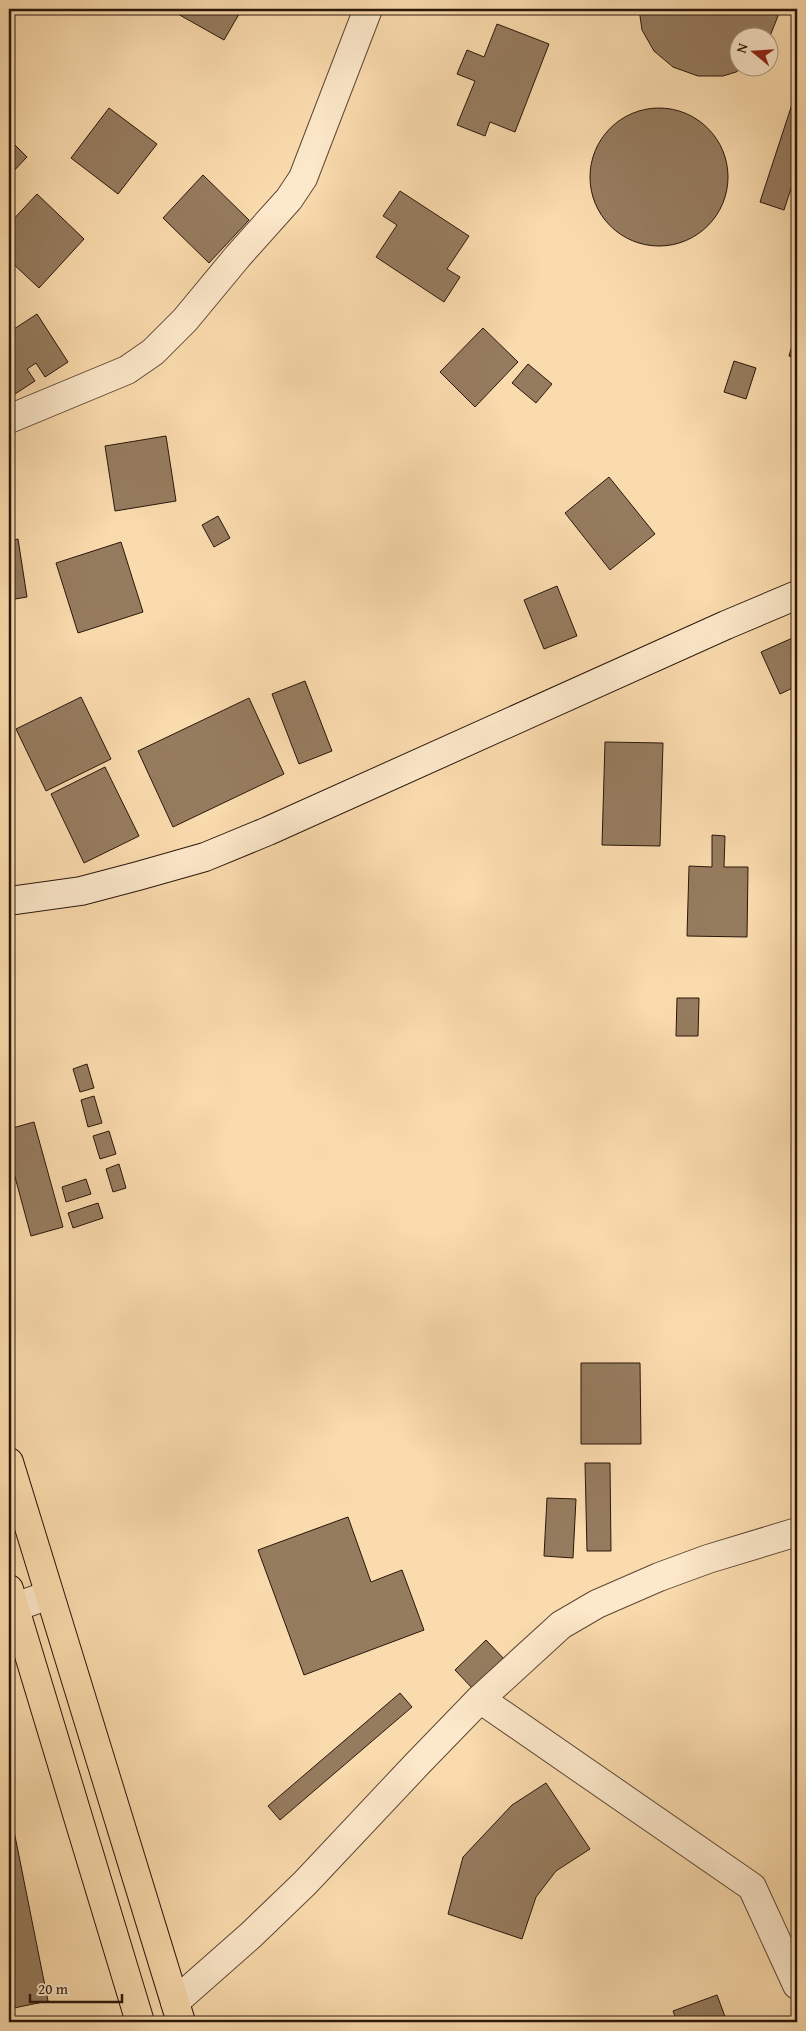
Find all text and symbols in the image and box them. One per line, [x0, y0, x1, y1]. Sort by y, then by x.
north arrow [728, 28, 778, 78]
text: N [731, 40, 753, 56]
scale bar [30, 1971, 122, 2003]
text: 20 m [38, 1978, 69, 1999]

